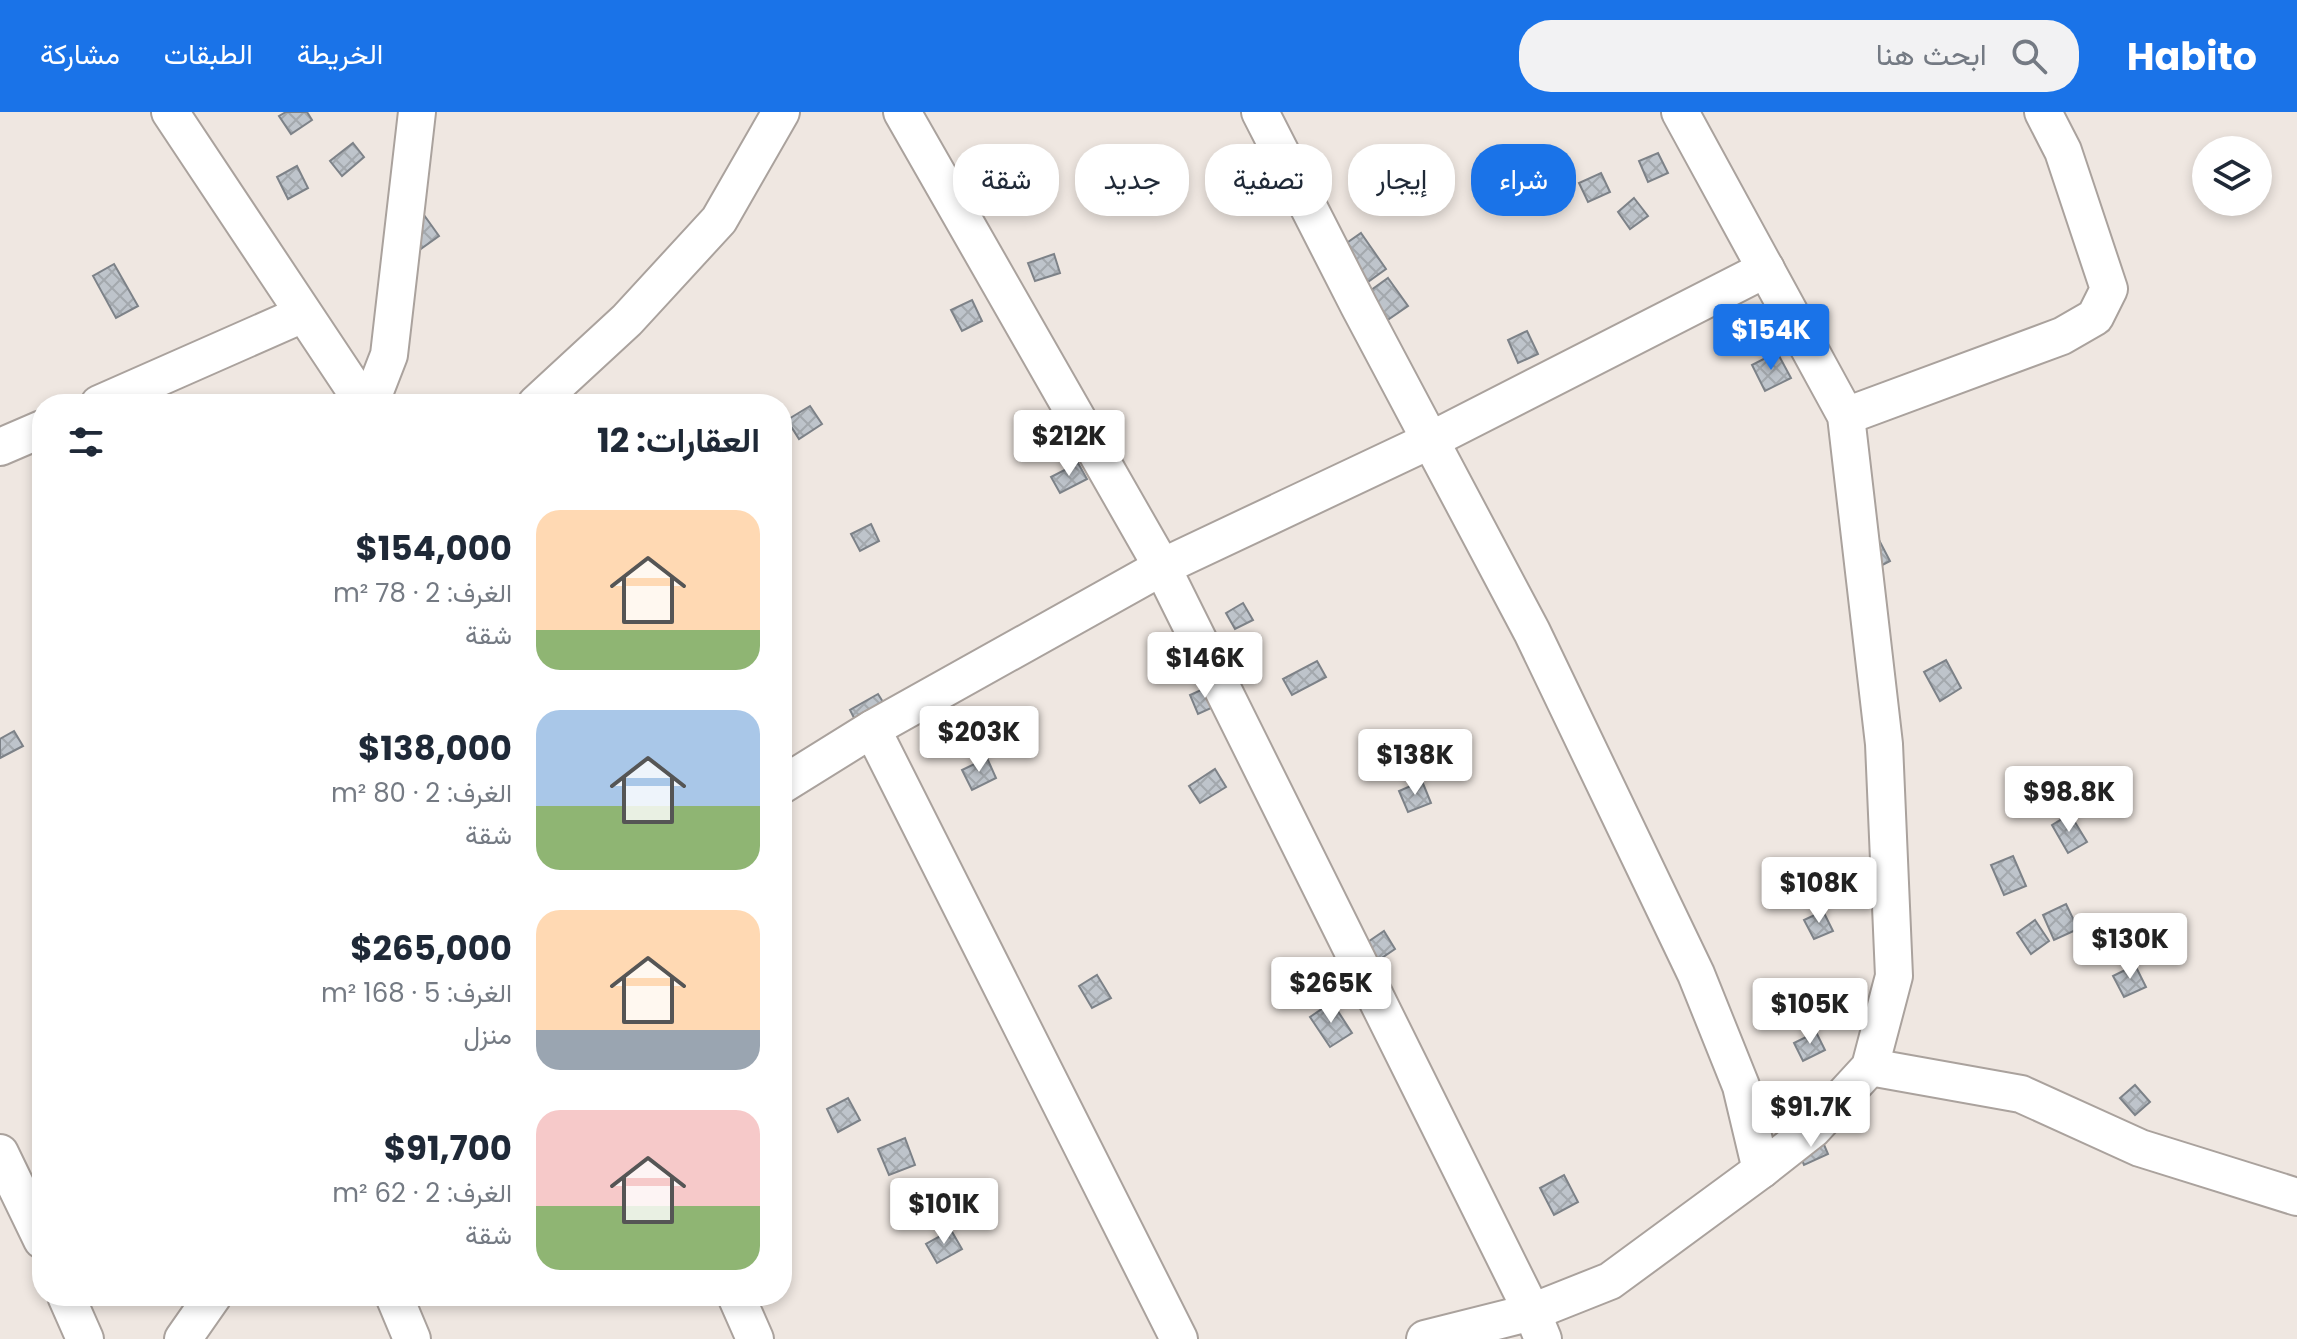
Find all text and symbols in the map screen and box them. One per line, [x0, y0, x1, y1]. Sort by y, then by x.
search box [1519, 20, 2079, 92]
text: Habito [2127, 30, 2257, 83]
text: ابحث هنا [1876, 33, 1987, 76]
icon: search [2007, 34, 2051, 78]
text: مشاركة [40, 35, 120, 74]
text: الطبقات [164, 35, 253, 74]
text: الخريطة [297, 35, 383, 74]
map controls [2192, 136, 2272, 216]
button: layers [2192, 136, 2272, 216]
chip: شقة [953, 144, 1059, 216]
chip: جديد [1075, 144, 1189, 216]
chip: تصفية [1205, 144, 1332, 216]
chip: إيجار [1348, 144, 1455, 216]
chip: شراء [1471, 144, 1576, 216]
pin: $154K [1715, 304, 1827, 372]
text: $154K [1731, 312, 1811, 348]
pin: $212K [1013, 410, 1125, 478]
text: العقارات: 12 [597, 416, 760, 464]
text: $212K [1032, 418, 1106, 454]
icon: filters [64, 420, 108, 464]
text: $154,000 [355, 524, 512, 572]
icon: home [600, 542, 696, 638]
text: الغرف: 2 · 78 m² [333, 575, 512, 611]
text: شقة [465, 617, 512, 653]
pin: $146K [1149, 632, 1261, 700]
text: $146K [1165, 640, 1245, 676]
pin: $203K [923, 706, 1035, 774]
text: $203K [938, 714, 1020, 750]
text: $138,000 [358, 724, 512, 772]
pin: $138K [1359, 729, 1471, 797]
text: $138K [1376, 737, 1454, 773]
icon: home [600, 742, 696, 838]
pin: $98.8K [2004, 766, 2134, 834]
text: $98.8K [2023, 774, 2115, 810]
text: الغرف: 2 · 80 m² [331, 775, 512, 811]
text: شقة [465, 817, 512, 853]
pin: $108K [1763, 857, 1875, 925]
text: $108K [1780, 865, 1858, 901]
pin: $130K [2074, 913, 2186, 981]
text: $130K [2091, 921, 2169, 957]
text: $265,000 [350, 924, 512, 972]
icon: home [600, 942, 696, 1038]
pin: $265K [1275, 957, 1387, 1025]
text: $265K [1289, 965, 1373, 1001]
text: الغرف: 5 · 168 m² [321, 975, 512, 1011]
pin: $105K [1754, 978, 1866, 1046]
text: $105K [1771, 986, 1849, 1022]
text: منزل [463, 1017, 512, 1053]
pin: $91.7K [1746, 1081, 1876, 1149]
text: $91.7K [1770, 1089, 1852, 1125]
text: $91,700 [384, 1124, 512, 1172]
icon: home [600, 1142, 696, 1238]
text: الغرف: 2 · 62 m² [332, 1175, 512, 1211]
pin: $101K [888, 1178, 1000, 1246]
text: $101K [908, 1186, 980, 1222]
text: شقة [465, 1217, 512, 1253]

